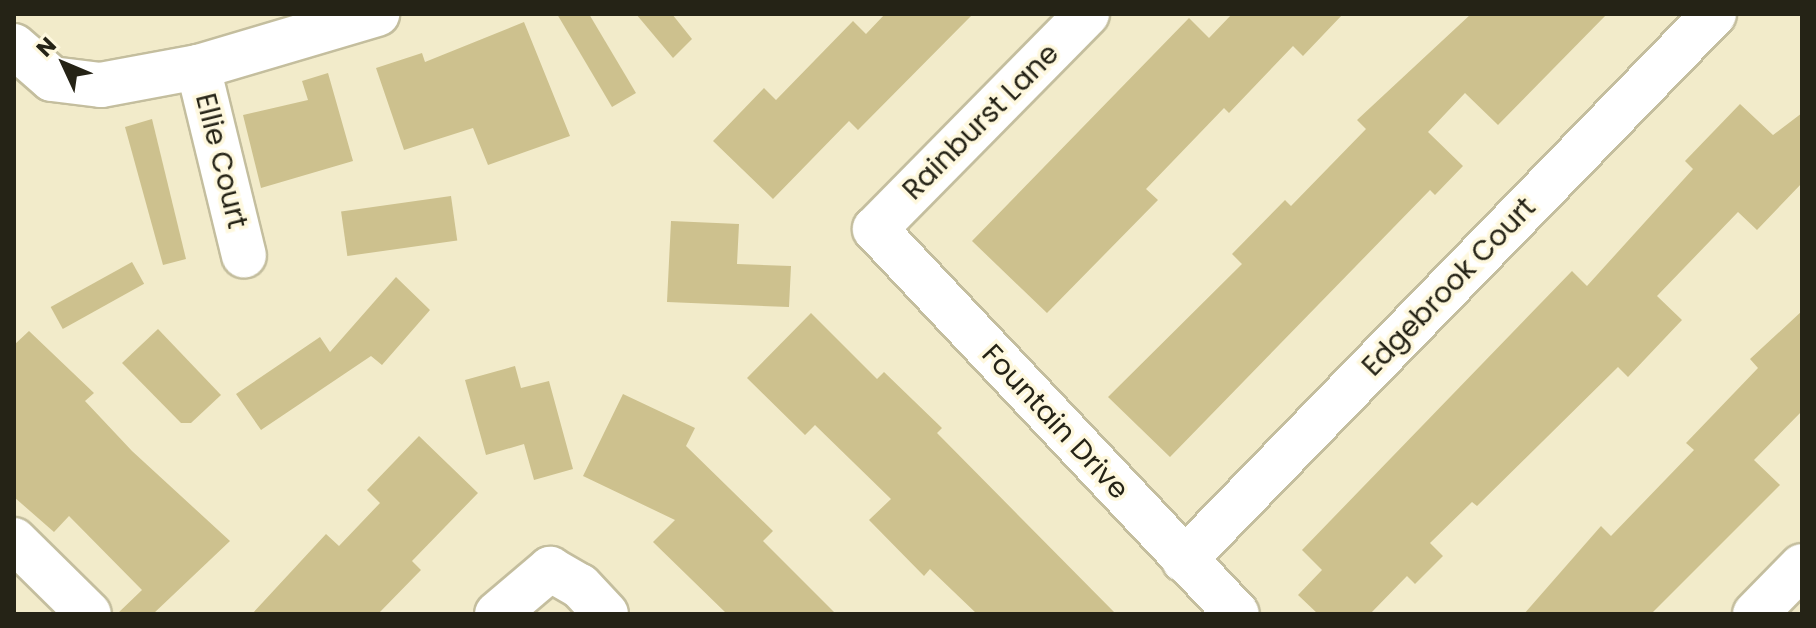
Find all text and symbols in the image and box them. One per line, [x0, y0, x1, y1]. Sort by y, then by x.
north arrow [24, 24, 104, 104]
text: N [29, 30, 63, 64]
street label: Rainburst Lane [896, 37, 1066, 207]
street label: Ellie Court [188, 90, 254, 232]
street label: Edgebrook Court [1355, 191, 1543, 383]
street label: Fountain Drive [975, 338, 1135, 506]

